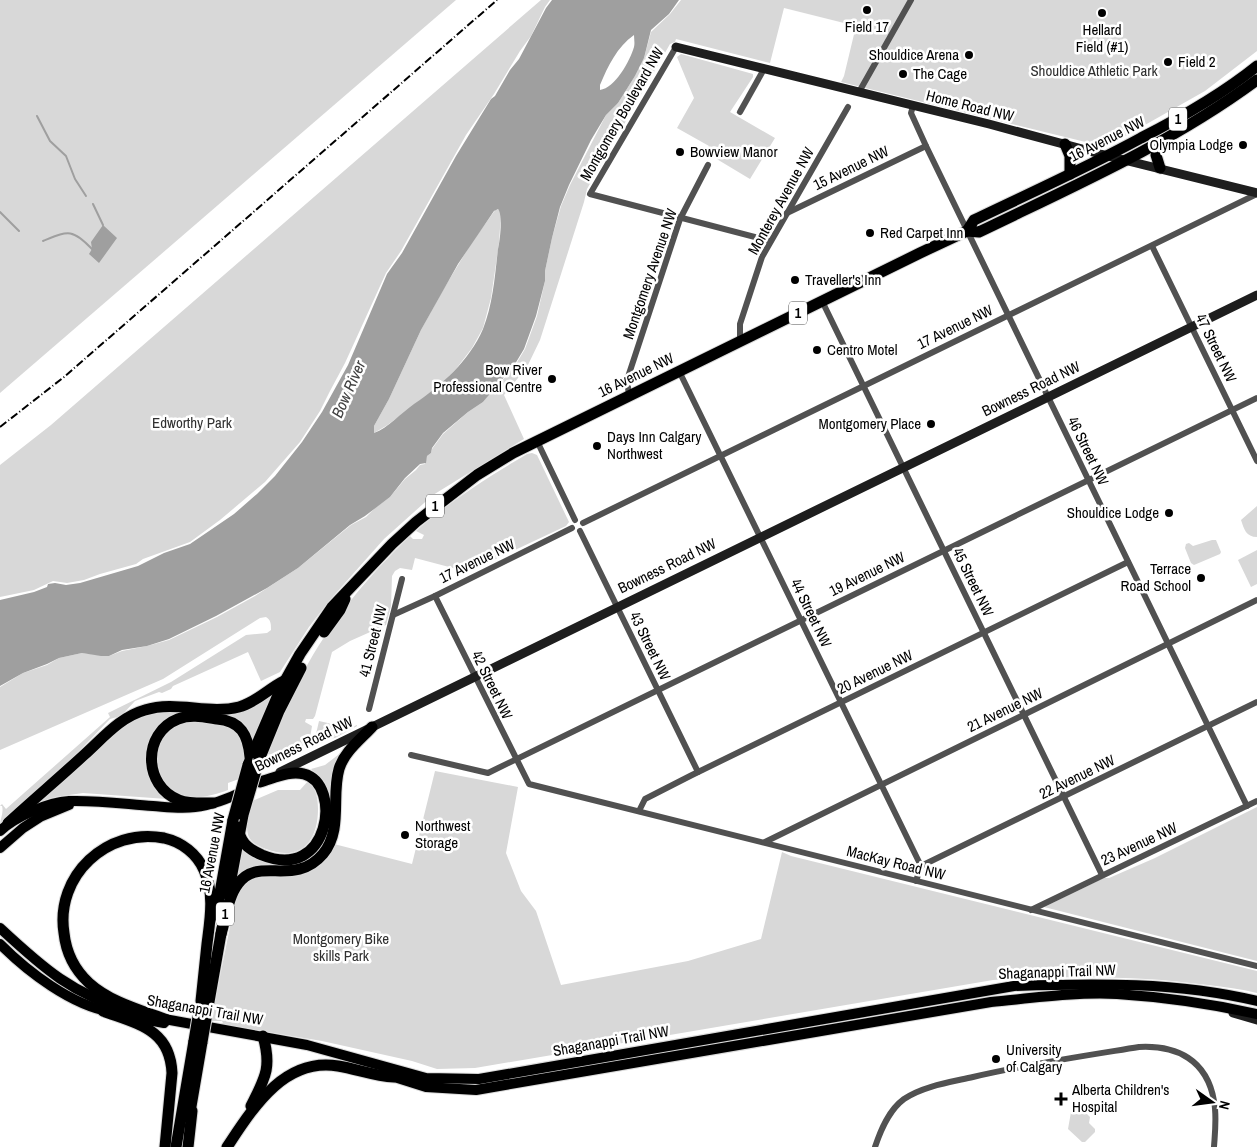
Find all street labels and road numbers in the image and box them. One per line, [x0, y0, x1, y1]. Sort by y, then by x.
street label: Montgomery Boulevard NW [575, 43, 669, 184]
street label: Home Road NW [924, 84, 1016, 127]
road number: 1 [1169, 108, 1187, 130]
street label: 16 Avenue NW [1066, 110, 1148, 166]
street label: 15 Avenue NW [809, 140, 893, 195]
street label: Monterey Avenue NW [742, 143, 819, 258]
street label: Montgomery Avenue NW [617, 206, 682, 342]
street label: 17 Avenue NW [913, 299, 997, 354]
road number: 1 [789, 302, 807, 324]
street label: 47 Street NW [1191, 310, 1242, 386]
street label: 16 Avenue NW [594, 347, 678, 402]
street label: Bowness Road NW [978, 356, 1084, 421]
street label: 46 Street NW [1063, 413, 1114, 489]
road number: 1 [426, 494, 444, 518]
street label: 17 Avenue NW [435, 533, 519, 588]
street label: Bowness Road NW [614, 533, 720, 598]
street label: 45 Street NW [948, 544, 999, 620]
street label: 19 Avenue NW [825, 546, 909, 601]
street label: 44 Street NW [786, 575, 837, 651]
street label: 41 Street NW [353, 602, 392, 679]
street label: 43 Street NW [625, 608, 676, 684]
street label: 20 Avenue NW [833, 644, 917, 699]
street label: 42 Street NW [467, 647, 518, 723]
street label: 21 Avenue NW [963, 682, 1047, 737]
street label: Bowness Road NW [251, 711, 357, 776]
street label: 22 Avenue NW [1035, 749, 1119, 804]
street label: 16 Avenue NW [193, 810, 230, 895]
street label: 23 Avenue NW [1097, 817, 1181, 870]
street label: MacKay Road NW [844, 840, 948, 885]
road number: 1 [216, 902, 234, 926]
street label: Shaganappi Trail NW [998, 959, 1117, 984]
street label: Shaganappi Trail NW [145, 989, 265, 1030]
street label: Shaganappi Trail NW [551, 1020, 671, 1061]

